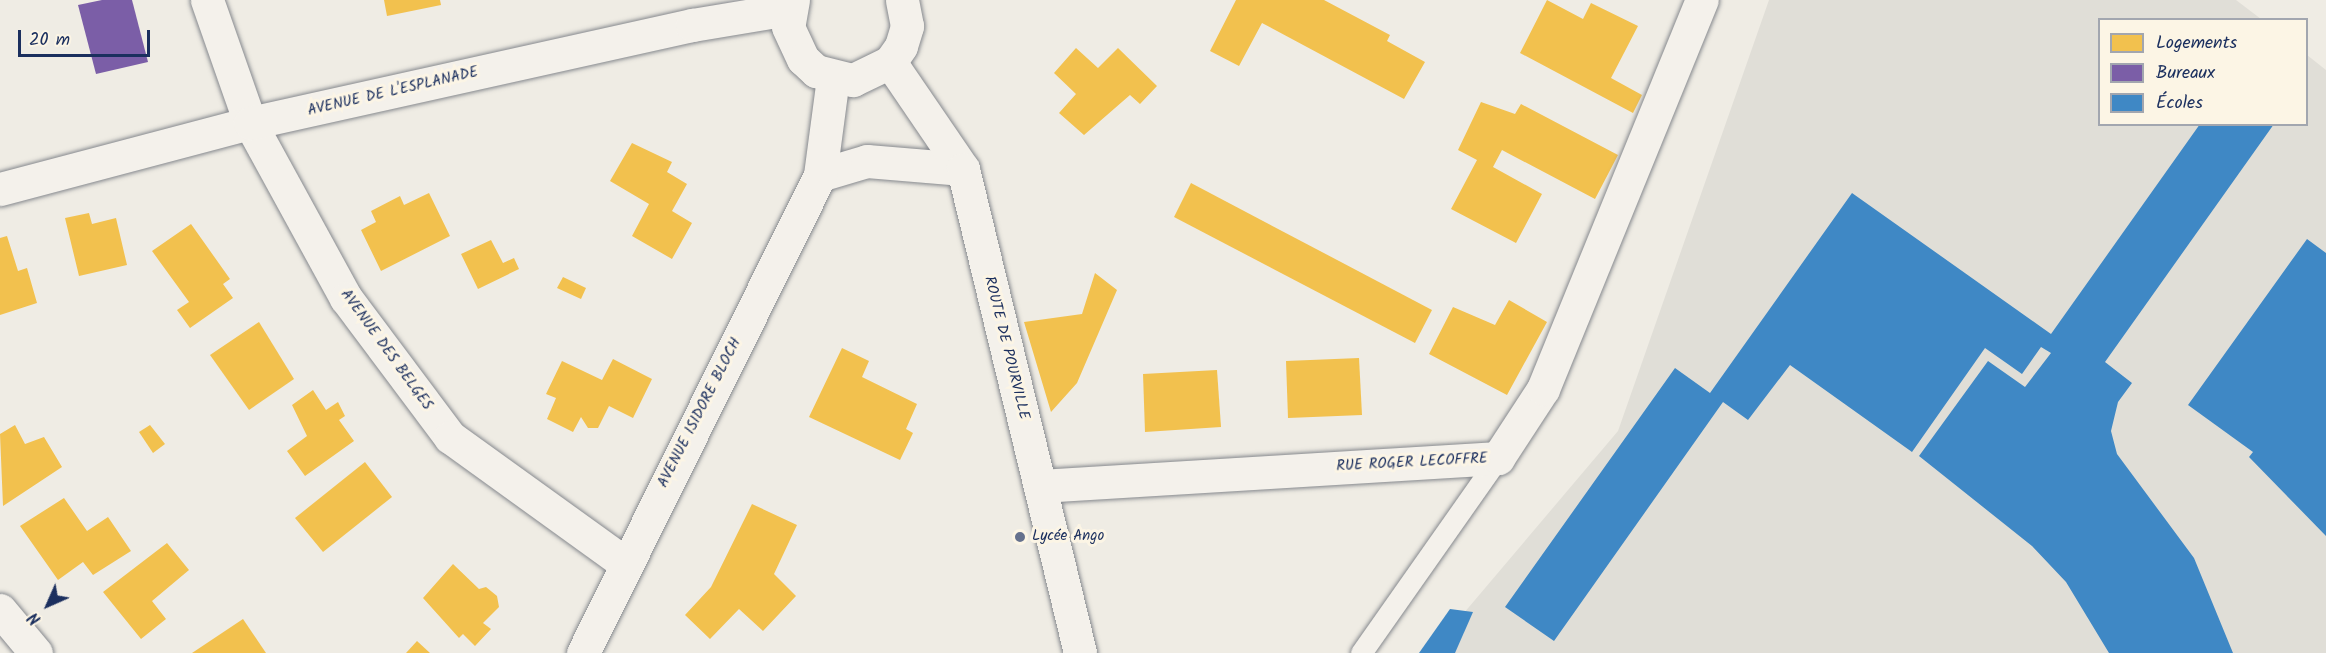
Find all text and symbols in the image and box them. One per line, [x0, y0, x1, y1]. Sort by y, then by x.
scale bar [21, 18, 153, 56]
legend [2098, 18, 2308, 126]
text: 20 m [29, 26, 70, 55]
text: Logements [2156, 29, 2237, 58]
text: Bureaux [2156, 59, 2215, 88]
street label: AVENUE DE L'ESPLANADE [306, 64, 480, 120]
text: Écoles [2156, 89, 2203, 118]
street label: ROUTE DE POURVILLE [979, 274, 1033, 422]
street label: AVENUE DES BELGES [336, 286, 436, 414]
street label: AVENUE ISIDORE BLOCH [654, 335, 746, 491]
street label: RUE ROGER LECOFFRE [1336, 450, 1488, 476]
place label: Lycée Ango [1032, 528, 1104, 546]
marker: Lycée Ango [1013, 530, 1027, 544]
north arrow [18, 575, 78, 635]
text: N [23, 606, 47, 631]

